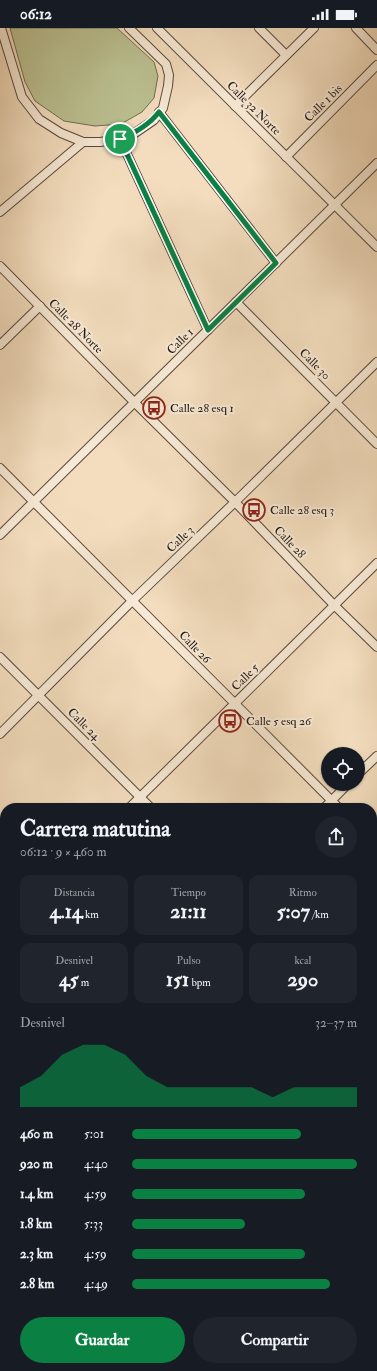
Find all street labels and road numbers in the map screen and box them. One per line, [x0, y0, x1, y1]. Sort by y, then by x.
street label: Calle 32 Norte [224, 78, 284, 138]
street label: Calle 1 bis [301, 81, 345, 125]
street label: Calle 28 Norte [45, 296, 106, 357]
street label: Calle 1 [164, 325, 197, 358]
street label: Calle 30 [296, 346, 333, 383]
street label: Calle 3 [164, 523, 197, 556]
street label: Calle 28 [271, 523, 309, 562]
street label: Calle 26 [176, 628, 214, 667]
street label: Calle 5 [229, 660, 263, 694]
street label: Calle 24 [64, 705, 103, 744]

